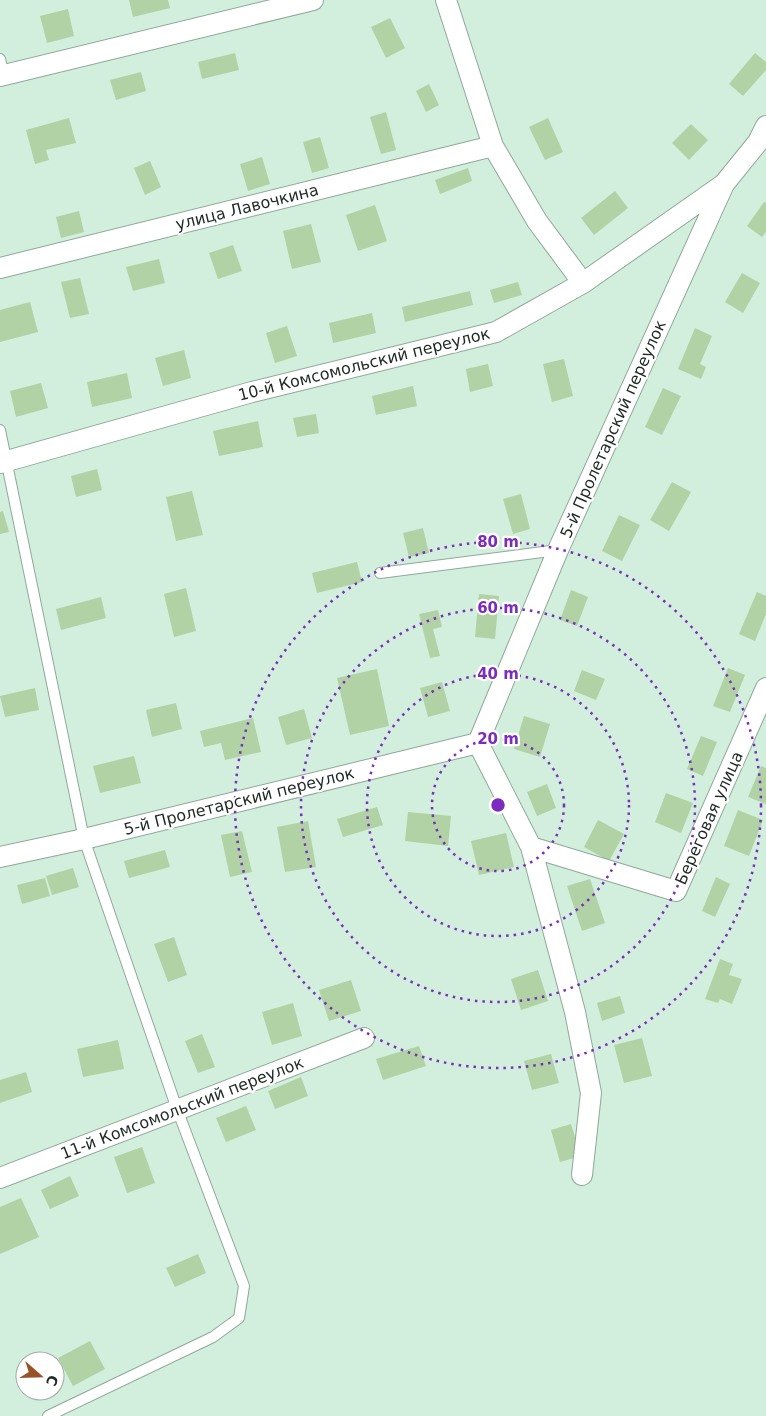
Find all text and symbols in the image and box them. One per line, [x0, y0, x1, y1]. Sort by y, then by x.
street label: улица Лавочкина [174, 180, 320, 234]
street label: 5-й Пролетарский переулок [556, 317, 670, 541]
street label: 10-й Комсомольский переулок [236, 323, 492, 405]
text: 80 m [477, 533, 519, 551]
text: 60 m [477, 599, 519, 617]
text: 40 m [477, 665, 519, 683]
text: 20 m [477, 730, 519, 748]
street label: Береговая улица [671, 748, 747, 888]
street label: 5-й Пролетарский переулок [122, 763, 356, 839]
centre of rings [489, 796, 507, 814]
street label: 11-й Комсомольский переулок [58, 1053, 306, 1163]
north arrow [15, 1351, 65, 1401]
text: С [43, 1373, 61, 1388]

